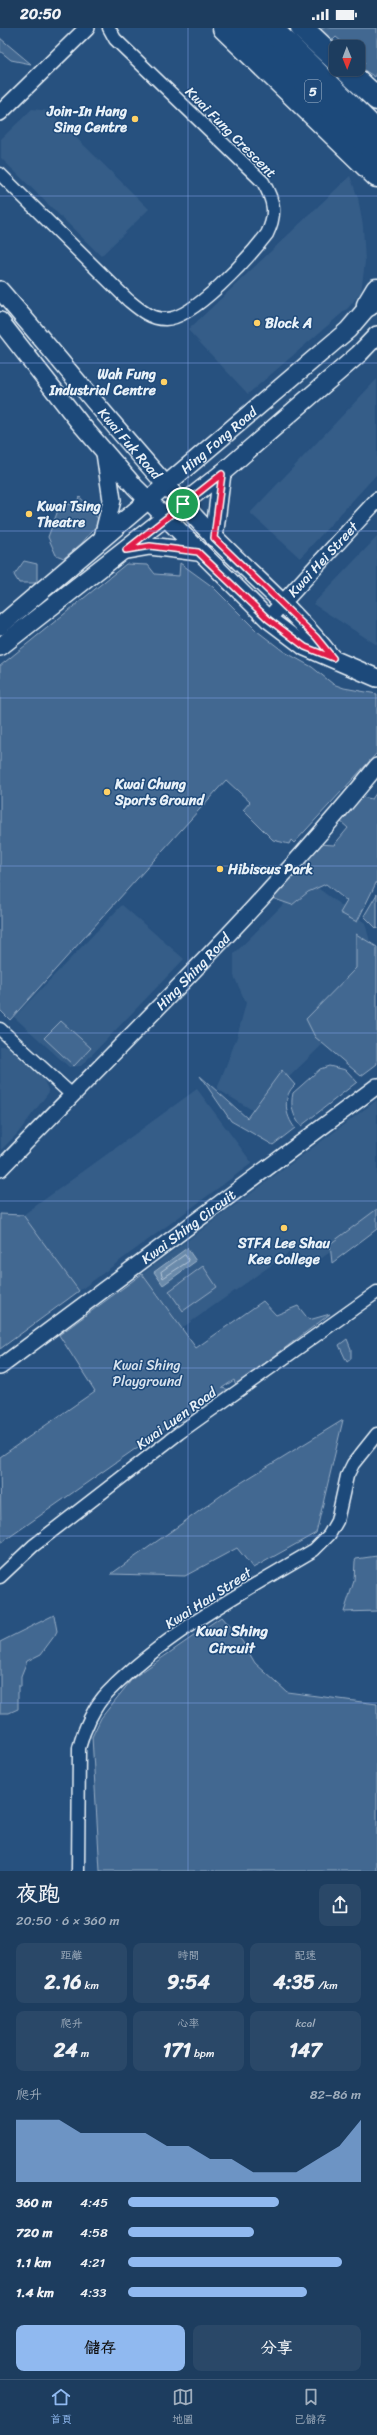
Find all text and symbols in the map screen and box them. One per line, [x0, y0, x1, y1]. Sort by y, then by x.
text: 20:50 [20, 1, 61, 27]
north arrow [329, 40, 365, 76]
map controls [329, 40, 365, 76]
street label: Kwai Fung Crescent [179, 80, 283, 184]
road number: 5 [305, 80, 321, 102]
place label: Join-In Hang Sing Centre [46, 99, 128, 140]
marker: Join-In Hang Sing Centre [130, 114, 140, 124]
place label: Block A [265, 311, 312, 336]
marker: Block A [252, 318, 262, 328]
place label: Wah Fung Industrial Centre [48, 362, 157, 403]
marker: Wah Fung Industrial Centre [159, 377, 169, 387]
street label: Hing Fong Road [175, 399, 264, 481]
street label: Kwai Fuk Road [91, 402, 169, 487]
pin [166, 487, 200, 521]
icon: arrive [172, 493, 194, 515]
place label: Kwai Tsing Theatre [36, 494, 102, 535]
marker: Kwai Tsing Theatre [24, 509, 34, 519]
street label: Kwai Hei Street [281, 515, 366, 603]
place label: Kwai Chung Sports Ground [114, 772, 205, 813]
marker: Kwai Chung Sports Ground [102, 787, 112, 797]
place label: Hibiscus Park [227, 857, 314, 882]
marker: Hibiscus Park [215, 864, 225, 874]
street label: Hing Shing Road [150, 926, 238, 1017]
street label: Kwai Shing Circuit [136, 1183, 242, 1271]
marker: STFA Lee Shau Kee College [279, 1223, 289, 1233]
place label: STFA Lee Shau Kee College [237, 1231, 330, 1272]
park label: Kwai Shing Playground [112, 1353, 183, 1394]
street label: Kwai Luen Road [131, 1379, 223, 1456]
street label: Kwai Hau Street [160, 1560, 258, 1636]
district label: Kwai Shing Circuit [195, 1618, 269, 1661]
text: 夜跑 [16, 1874, 60, 1913]
button: share [319, 1884, 361, 1926]
text: 20:50 · 6 × 360 m [16, 1909, 120, 1932]
text: 距離 [61, 1946, 83, 1965]
text: 時間 [178, 1946, 200, 1965]
text: 配速 [295, 1946, 317, 1965]
text: 2.16 [44, 1965, 82, 2000]
text: 9:54 [167, 1965, 210, 2000]
text: 4:35 [273, 1965, 315, 2000]
text: km [82, 1976, 99, 1995]
text: /km [315, 1976, 338, 1995]
text: 爬升 [61, 2014, 83, 2033]
text: 心率 [178, 2014, 200, 2033]
text: kcal [296, 2014, 316, 2033]
text: 24 [54, 2033, 78, 2068]
text: 171 [163, 2033, 191, 2068]
text: 147 [289, 2033, 322, 2068]
text: m [78, 2044, 89, 2063]
text: bpm [191, 2044, 214, 2063]
text: 爬升 [16, 2083, 42, 2106]
text: 82–86 m [310, 2083, 361, 2106]
text: 360 m [16, 2191, 52, 2214]
text: 4:45 [80, 2191, 108, 2214]
text: 720 m [16, 2221, 53, 2244]
text: 4:58 [80, 2221, 108, 2244]
text: 1.1 km [16, 2251, 51, 2274]
text: 4:21 [80, 2251, 105, 2274]
text: 1.4 km [16, 2281, 54, 2304]
text: 4:33 [80, 2281, 106, 2304]
button: 儲存 [16, 2325, 185, 2371]
button: 分享 [193, 2325, 361, 2371]
tab: 首頁 [50, 2386, 72, 2429]
tab: 地圖 [172, 2386, 194, 2429]
tab: 已儲存 [294, 2386, 327, 2429]

